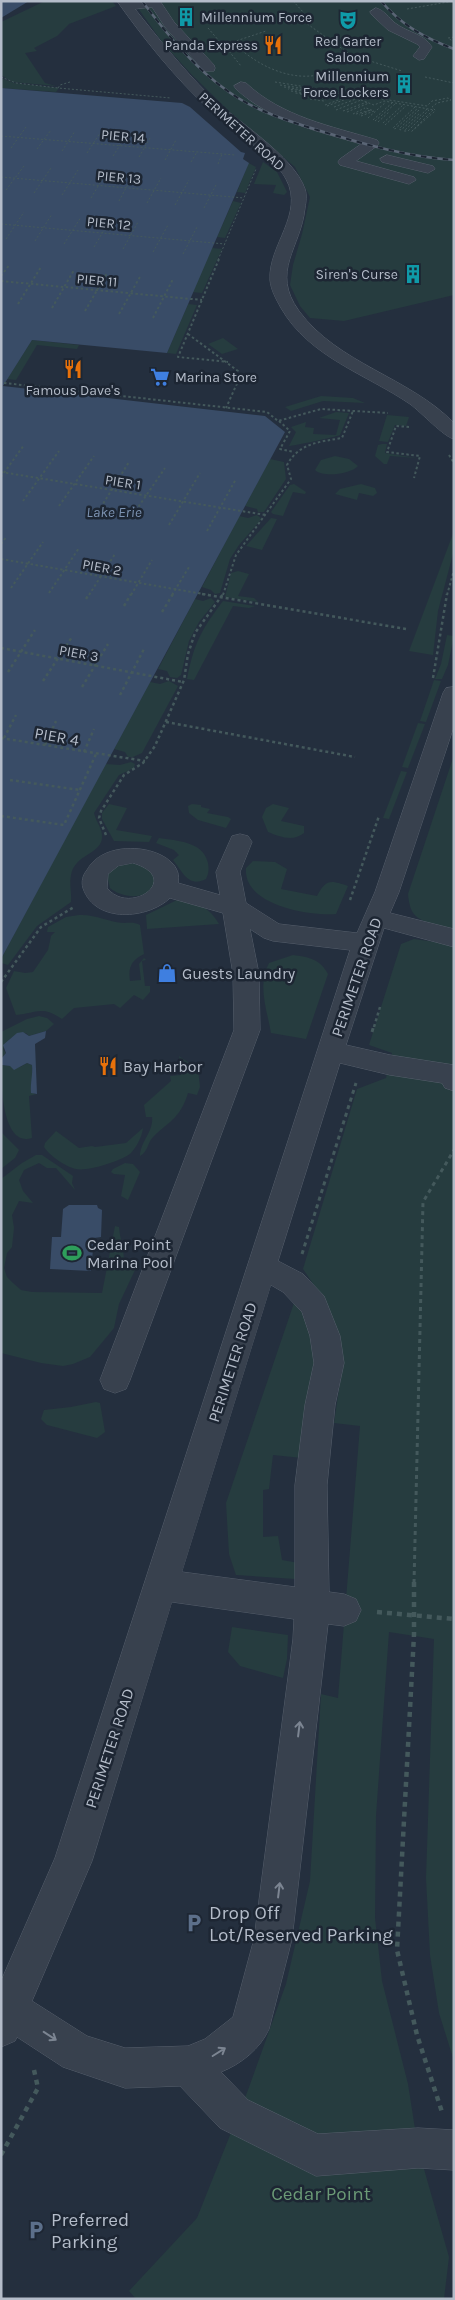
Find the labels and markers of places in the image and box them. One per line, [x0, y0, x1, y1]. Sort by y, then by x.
building icon: Millennium Force [175, 6, 197, 28]
place label: Millennium Force [201, 9, 312, 26]
theatre icon: Red Garter Saloon [337, 9, 359, 31]
place label: Red Garter Saloon [315, 33, 382, 66]
restaurant icon: Panda Express [262, 34, 284, 56]
place label: Panda Express [165, 37, 258, 54]
place label: Millennium Force Lockers [303, 68, 389, 101]
building icon: Millennium Force Lockers [393, 73, 415, 95]
building icon: Siren's Curse [402, 263, 424, 285]
place label: Siren's Curse [315, 266, 398, 283]
restaurant icon: Famous Dave's [62, 358, 84, 380]
supermarket icon: Marina Store [149, 366, 171, 388]
place label: Marina Store [175, 369, 257, 386]
place label: Famous Dave's [25, 382, 121, 399]
shop icon: Guests Laundry [156, 962, 178, 984]
place label: Guests Laundry [182, 964, 296, 983]
restaurant icon: Bay Harbor [97, 1055, 119, 1077]
place label: Bay Harbor [123, 1057, 203, 1076]
place label: Cedar Point Marina Pool [87, 1235, 173, 1272]
sports icon: Cedar Point Marina Pool [61, 1242, 83, 1264]
place label: Drop Off Lot/Reserved Parking [209, 1902, 393, 1946]
parking icon: Drop Off Lot/Reserved Parking [183, 1912, 205, 1934]
place label: Preferred Parking [51, 2209, 129, 2253]
parking icon: Preferred Parking [25, 2219, 47, 2241]

